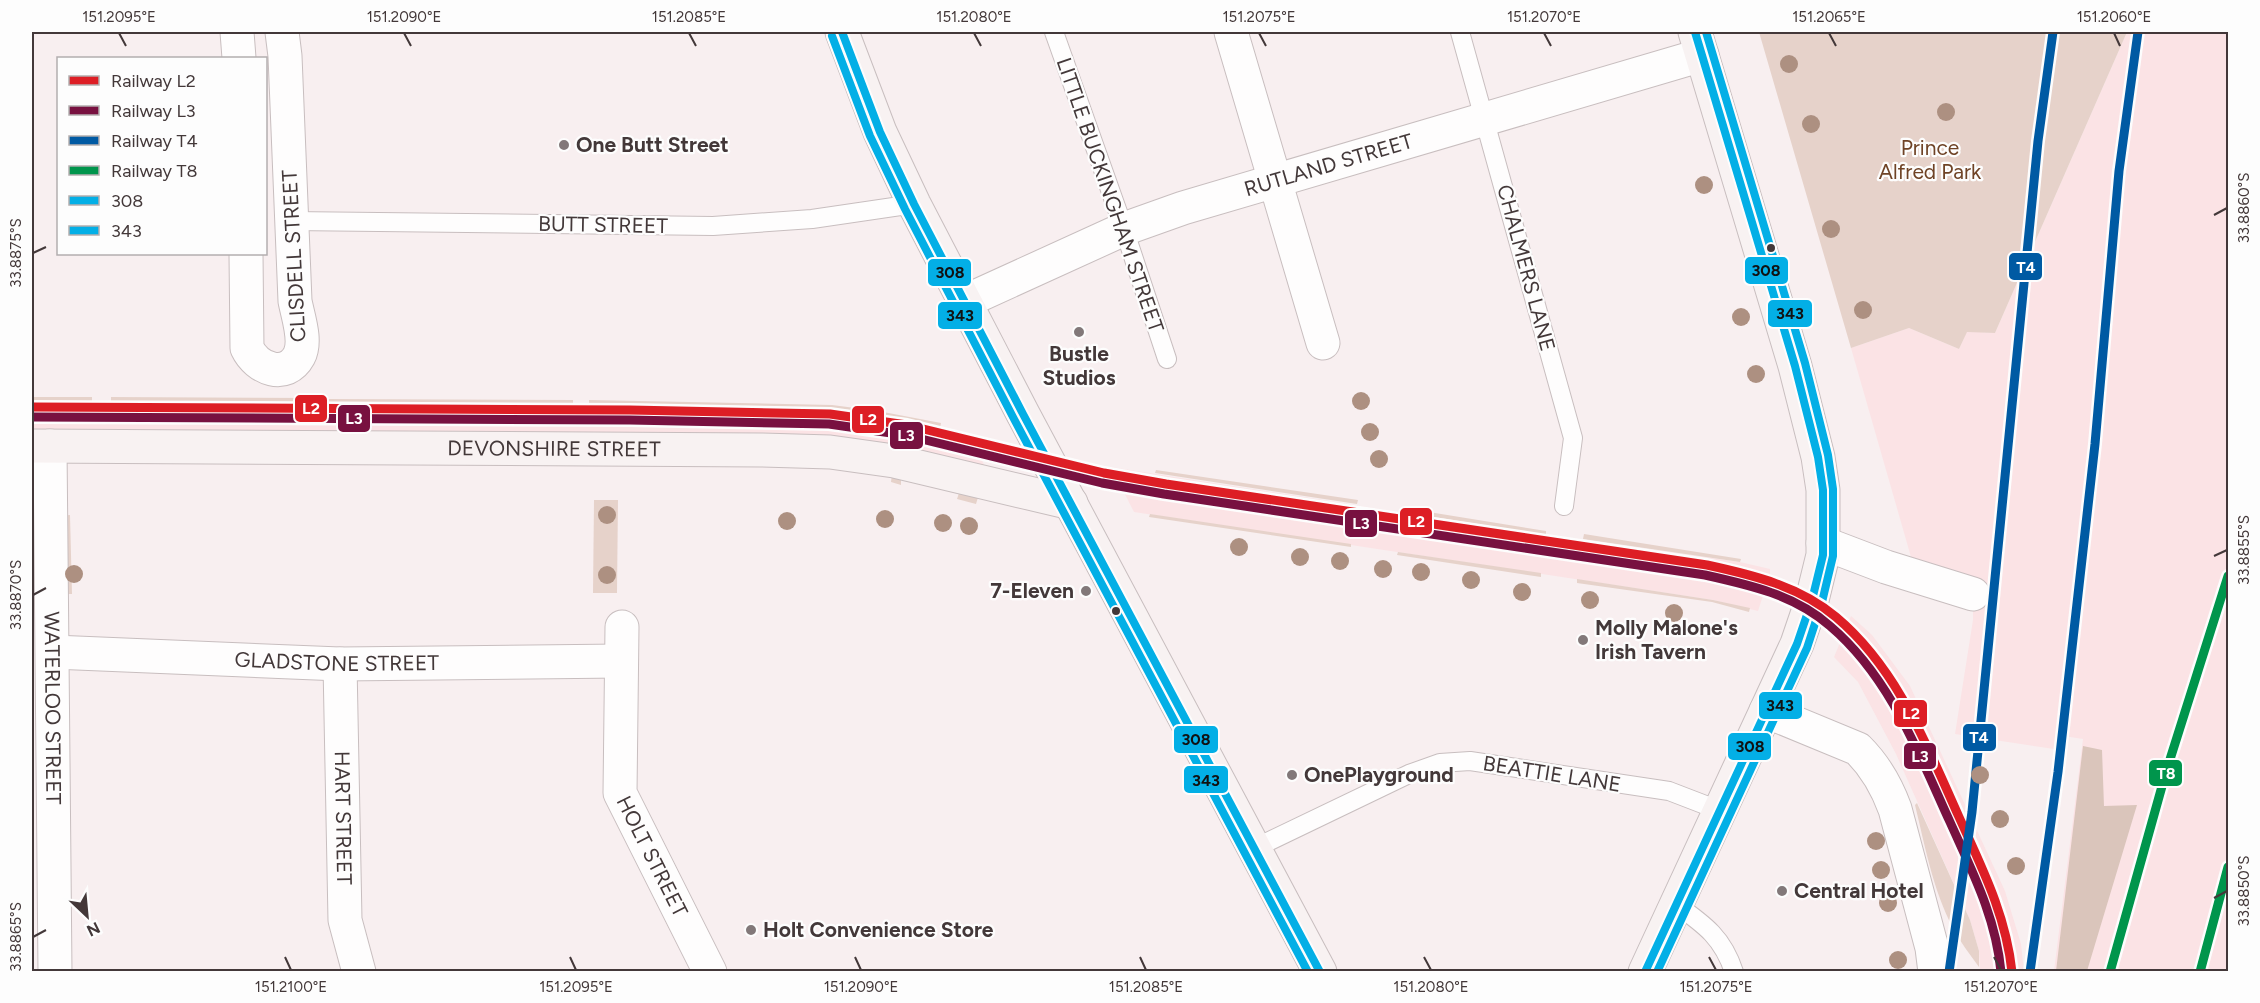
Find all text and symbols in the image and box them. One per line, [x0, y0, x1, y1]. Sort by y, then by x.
text: 151.2095°E [82, 8, 156, 26]
text: 151.2090°E [367, 8, 441, 26]
text: 151.2085°E [652, 8, 726, 26]
text: 151.2080°E [936, 8, 1012, 26]
text: 151.2075°E [1222, 8, 1296, 26]
text: 151.2070°E [1507, 8, 1581, 26]
text: 151.2065°E [1792, 8, 1866, 26]
text: 151.2060°E [2077, 8, 2151, 26]
street label: LITTLE BUCKINGHAM STREET [1052, 54, 1169, 336]
legend [57, 57, 267, 255]
text: Railway L2 [111, 70, 196, 92]
text: Railway L3 [111, 100, 196, 122]
street label: RUTLAND STREET [1241, 128, 1416, 201]
text: Railway T4 [111, 130, 198, 152]
place label: One Butt Street [576, 132, 729, 157]
park label: Prince Alfred Park [1879, 135, 1982, 184]
marker: One Butt Street [557, 138, 571, 152]
text: Railway T8 [111, 160, 197, 182]
street label: CLISDELL STREET [276, 169, 311, 343]
text: 33.8860°S [2235, 173, 2253, 243]
street label: CHALMERS LANE [1492, 182, 1561, 354]
text: 308 [111, 190, 143, 212]
street label: BUTT STREET [538, 211, 669, 238]
text: 33.8875°S [7, 218, 25, 288]
text: 343 [111, 220, 142, 242]
unlabelled marker [1765, 242, 1777, 254]
line badge: T4 [2008, 252, 2043, 281]
line badge: 308 [1744, 256, 1789, 285]
line badge: 308 [927, 258, 972, 287]
text: T4 [2016, 258, 2036, 277]
text: 308 [1751, 261, 1781, 280]
text: 308 [935, 263, 965, 282]
line badge: 343 [1767, 299, 1813, 328]
line badge: 343 [937, 301, 983, 330]
text: 343 [1776, 304, 1804, 323]
text: 343 [946, 306, 974, 325]
marker: Bustle Studios [1072, 325, 1086, 339]
place label: Bustle Studios [1042, 341, 1116, 390]
line badge: L2 [294, 394, 328, 423]
text: L2 [302, 399, 320, 418]
line badge: L3 [337, 404, 371, 433]
line badge: L2 [851, 405, 885, 434]
text: L3 [345, 409, 363, 428]
text: L2 [859, 410, 877, 429]
line badge: L3 [889, 421, 924, 450]
text: L3 [897, 426, 915, 445]
street label: DEVONSHIRE STREET [447, 435, 661, 461]
line badge: L2 [1399, 507, 1433, 536]
line badge: L3 [1344, 509, 1378, 538]
text: L2 [1407, 512, 1425, 531]
text: L3 [1352, 514, 1370, 533]
text: 33.8855°S [2235, 515, 2253, 585]
text: 33.8870°S [7, 560, 25, 630]
place label: 7-Eleven [990, 578, 1074, 603]
marker: 7-Eleven [1079, 584, 1093, 598]
unlabelled marker [1110, 605, 1122, 617]
street label: WATERLOO STREET [40, 611, 66, 805]
place label: Molly Malone's Irish Tavern [1595, 615, 1738, 664]
marker: Molly Malone's Irish Tavern [1576, 633, 1590, 647]
street label: GLADSTONE STREET [234, 647, 439, 676]
line badge: 343 [1758, 691, 1803, 720]
text: 343 [1766, 696, 1794, 715]
line badge: L2 [1893, 699, 1928, 728]
text: L2 [1902, 704, 1920, 723]
line badge: T4 [1962, 723, 1997, 752]
line badge: 308 [1173, 725, 1219, 754]
text: T4 [1969, 728, 1989, 747]
text: 308 [1181, 730, 1211, 749]
line badge: 308 [1727, 732, 1772, 761]
text: 308 [1735, 737, 1765, 756]
line badge: L3 [1903, 742, 1937, 770]
text: L3 [1911, 747, 1929, 766]
street label: BEATTIE LANE [1481, 750, 1623, 797]
street label: HART STREET [330, 751, 357, 886]
line badge: T8 [2148, 759, 2183, 787]
place label: OnePlayground [1304, 762, 1454, 787]
text: T8 [2156, 764, 2176, 783]
line badge: 343 [1183, 765, 1229, 794]
marker: OnePlayground [1285, 768, 1299, 782]
text: 343 [1192, 771, 1220, 790]
street label: HOLT STREET [611, 791, 693, 921]
text: 33.8850°S [2235, 856, 2253, 926]
place label: Central Hotel [1794, 878, 1924, 903]
marker: Central Hotel [1775, 884, 1789, 898]
north arrow [57, 886, 117, 946]
text: 33.8865°S [7, 902, 25, 972]
place label: Holt Convenience Store [763, 917, 994, 942]
text: N [84, 918, 103, 940]
marker: Holt Convenience Store [744, 923, 758, 937]
text: 151.2100°E [255, 978, 327, 996]
text: 151.2095°E [539, 978, 613, 996]
text: 151.2090°E [824, 978, 898, 996]
text: 151.2085°E [1109, 978, 1183, 996]
text: 151.2080°E [1393, 978, 1469, 996]
text: 151.2075°E [1679, 978, 1753, 996]
text: 151.2070°E [1964, 978, 2038, 996]

